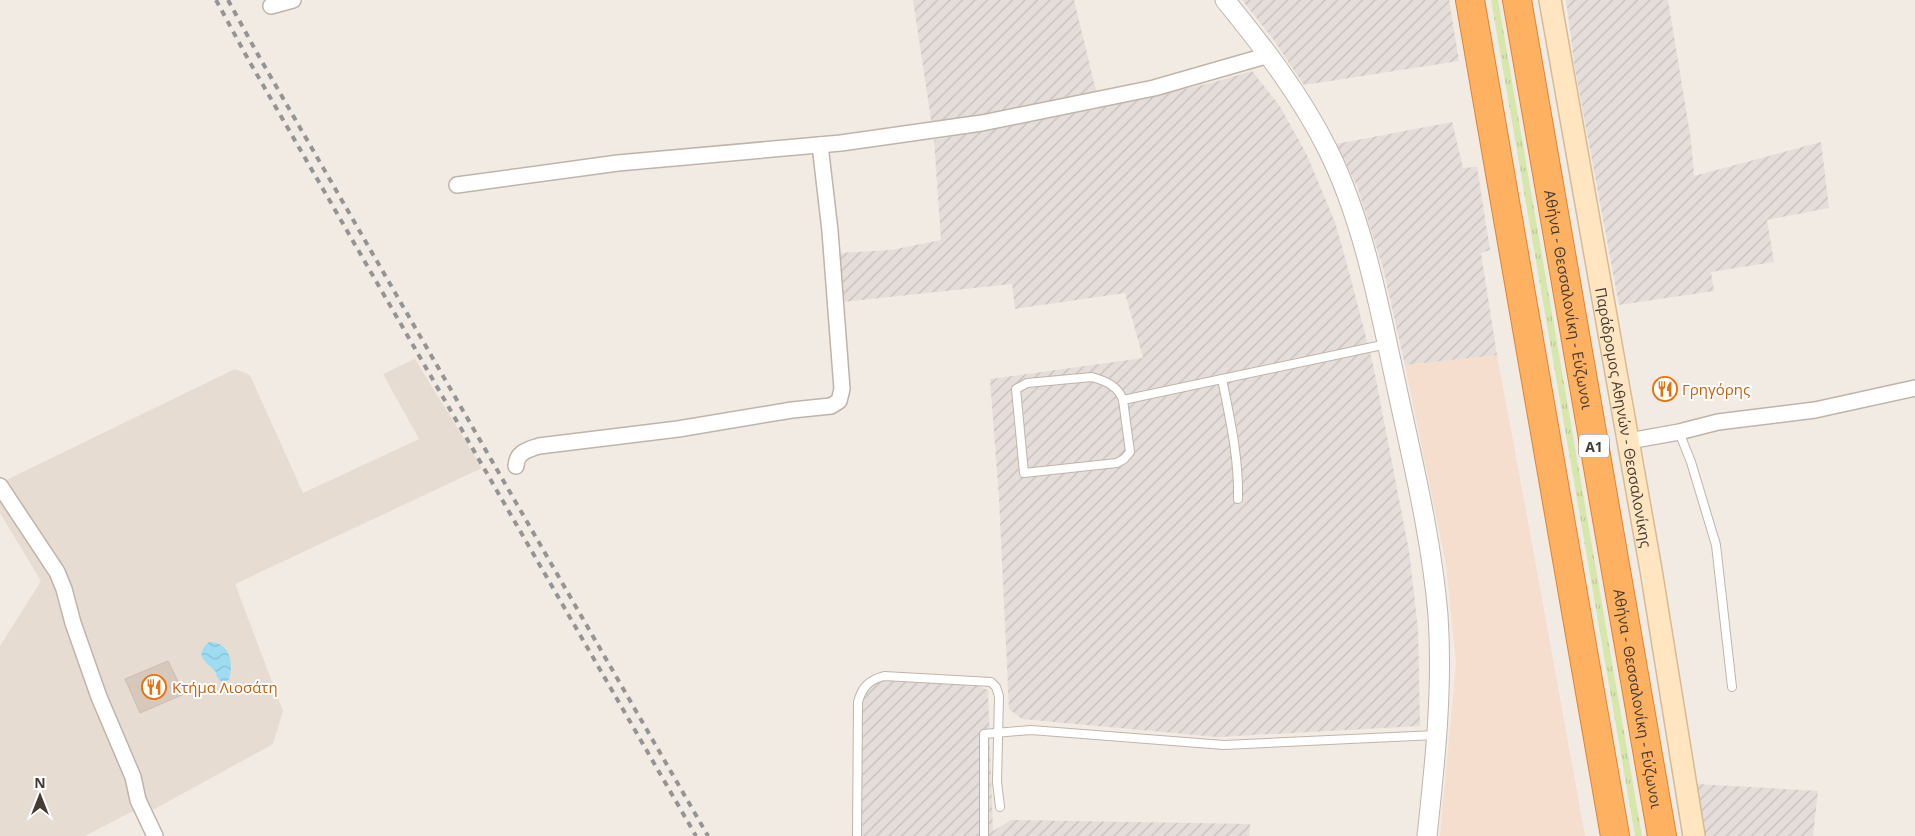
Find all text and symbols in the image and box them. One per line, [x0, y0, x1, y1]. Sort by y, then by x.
street label: Αθήνα - Θεσσαλονίκη - Εύζωνοι [1540, 188, 1598, 411]
street label: Παράδρομος Αθηνών - Θεσσαλονίκης [1591, 286, 1657, 549]
restaurant icon: Γρηγόρης [1652, 376, 1678, 402]
place label: Γρηγόρης [1682, 379, 1750, 399]
road number: Α1 [1579, 434, 1609, 458]
street label: Αθήνα - Θεσσαλονίκη - Εύζωνοι [1609, 587, 1667, 810]
restaurant icon: Κτήμα Λιοσάτη [141, 674, 167, 700]
place label: Κτήμα Λιοσάτη [172, 677, 278, 697]
north arrow [15, 771, 65, 821]
text: N [34, 773, 46, 792]

